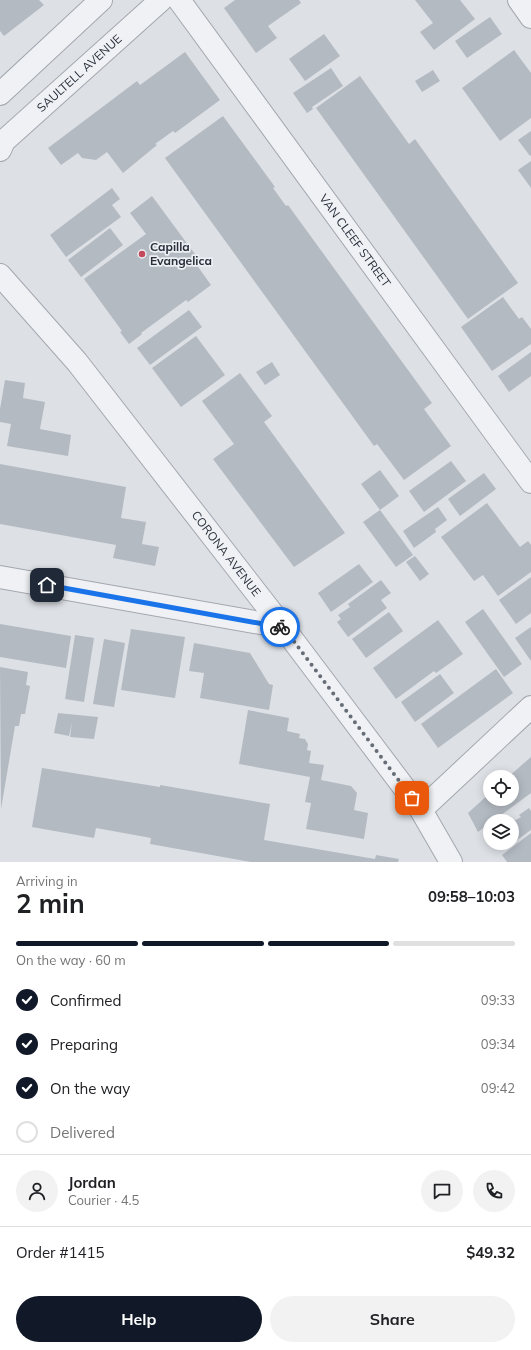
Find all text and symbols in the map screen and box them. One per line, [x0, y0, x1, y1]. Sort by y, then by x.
street label: SAULTELL AVENUE [33, 31, 124, 115]
street label: VAN CLEEF STREET [316, 191, 395, 290]
place label: Capilla Evangelica [150, 239, 212, 268]
marker: Capilla Evangelica [137, 249, 147, 259]
street label: CORONA AVENUE [189, 508, 264, 599]
pin [30, 568, 64, 602]
icon: home [36, 574, 58, 596]
courier [260, 607, 300, 647]
icon: bike [269, 616, 291, 638]
map controls [483, 770, 519, 850]
button: locate [483, 770, 519, 806]
pin [395, 781, 429, 815]
icon: bag [401, 787, 423, 809]
button: layers [483, 814, 519, 850]
text: Arriving in [16, 873, 78, 889]
text: 2 min [16, 887, 85, 920]
text: 09:58–10:03 [428, 887, 515, 906]
text: On the way · 60 m [16, 952, 126, 968]
icon: check [16, 989, 38, 1011]
text: Confirmed [50, 991, 121, 1010]
text: 09:33 [481, 992, 515, 1008]
icon: check [16, 1033, 38, 1055]
text: Preparing [50, 1035, 118, 1054]
text: 09:34 [481, 1036, 515, 1052]
icon: check [16, 1077, 38, 1099]
text: On the way [50, 1079, 130, 1098]
text: 09:42 [481, 1080, 515, 1096]
text: Delivered [50, 1123, 115, 1142]
button: person [16, 1170, 58, 1212]
button: chat [421, 1170, 463, 1212]
button: phone [473, 1170, 515, 1212]
text: Jordan [68, 1173, 116, 1192]
text: Courier · 4.5 [68, 1192, 139, 1208]
text: Order #1415 [16, 1243, 104, 1262]
text: $49.32 [466, 1243, 515, 1262]
button: Help [16, 1296, 262, 1342]
button: Share [270, 1296, 515, 1342]

